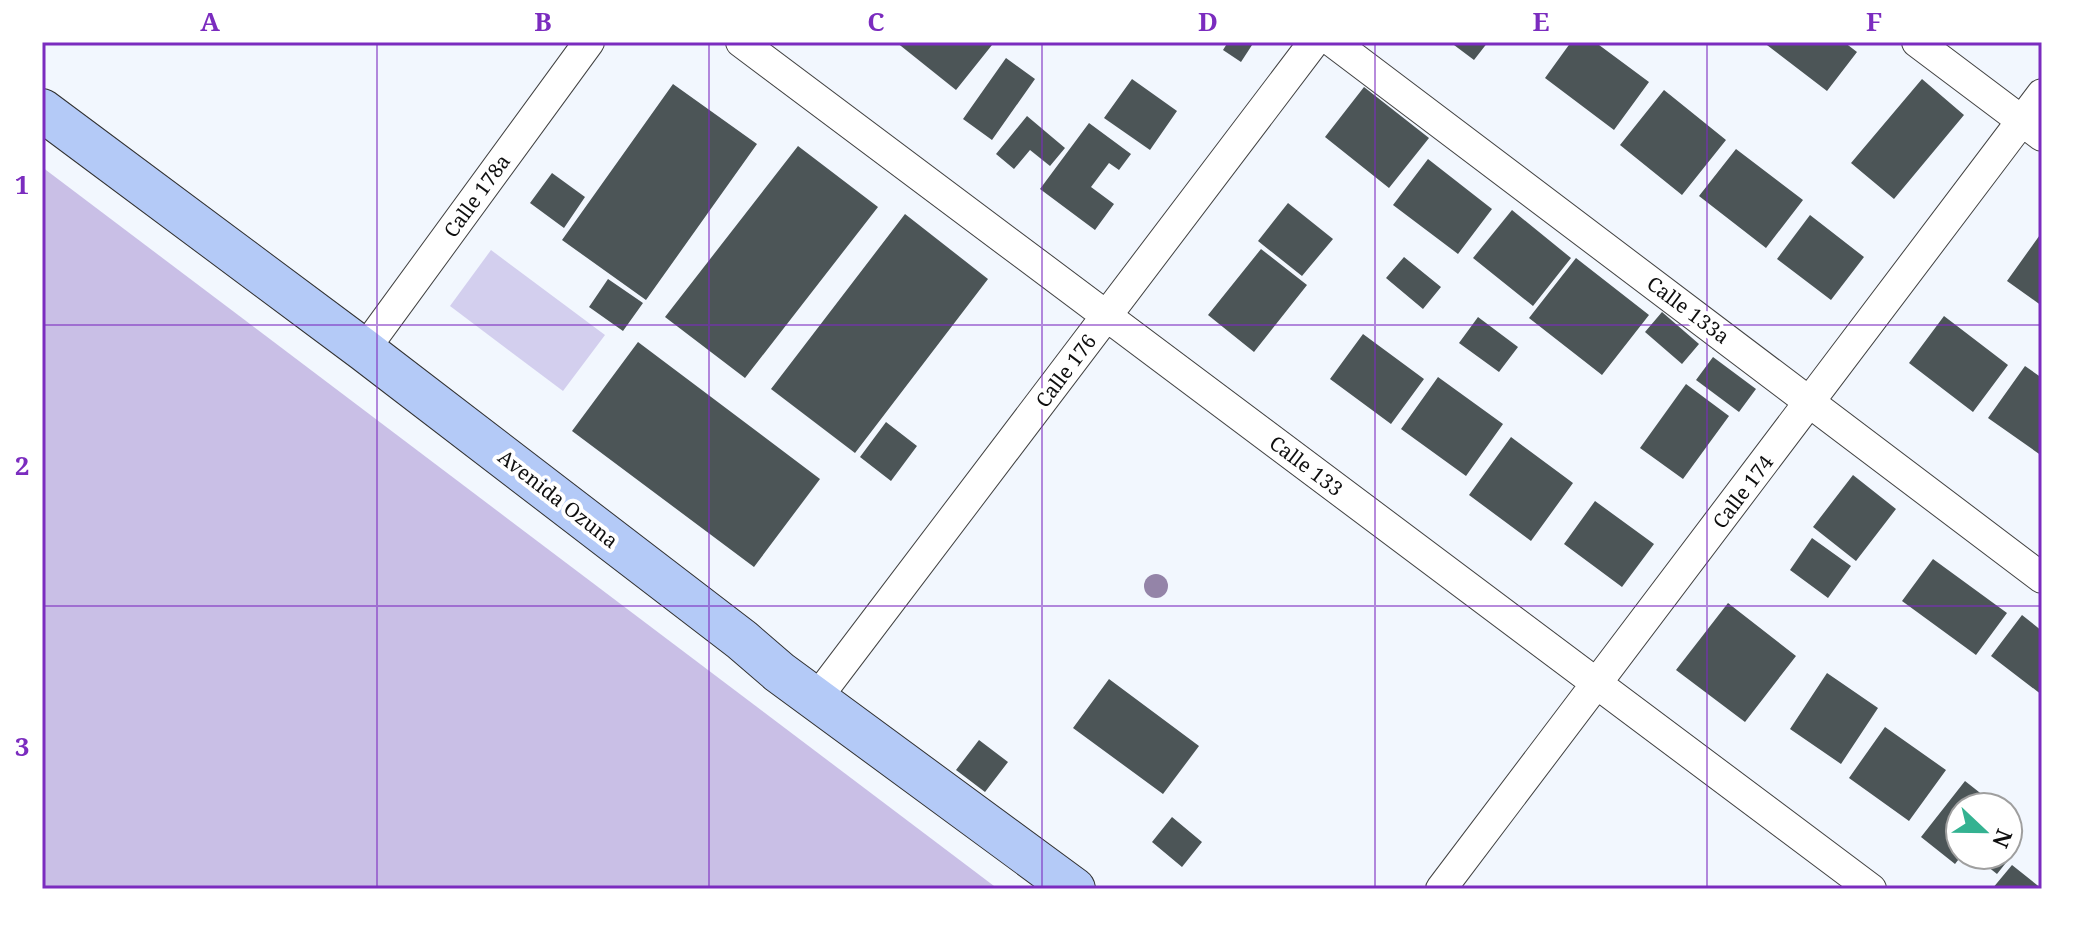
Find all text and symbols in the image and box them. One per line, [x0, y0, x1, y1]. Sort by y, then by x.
text: A [200, 3, 220, 39]
text: B [534, 3, 552, 39]
text: C [867, 3, 885, 39]
text: D [1198, 3, 1218, 39]
text: E [1533, 3, 1550, 39]
text: F [1866, 3, 1882, 39]
street label: Calle 178a [437, 149, 516, 243]
text: 1 [15, 166, 29, 202]
street label: Calle 133a [1642, 270, 1735, 349]
street label: Calle 176 [1029, 328, 1102, 413]
street label: Calle 133 [1264, 429, 1349, 502]
street label: Avenida Ozuna [493, 443, 624, 554]
text: 2 [15, 447, 29, 483]
street label: Calle 174 [1706, 449, 1779, 534]
text: 3 [15, 728, 29, 764]
north arrow [1944, 791, 2024, 871]
text: N [1986, 825, 2021, 853]

